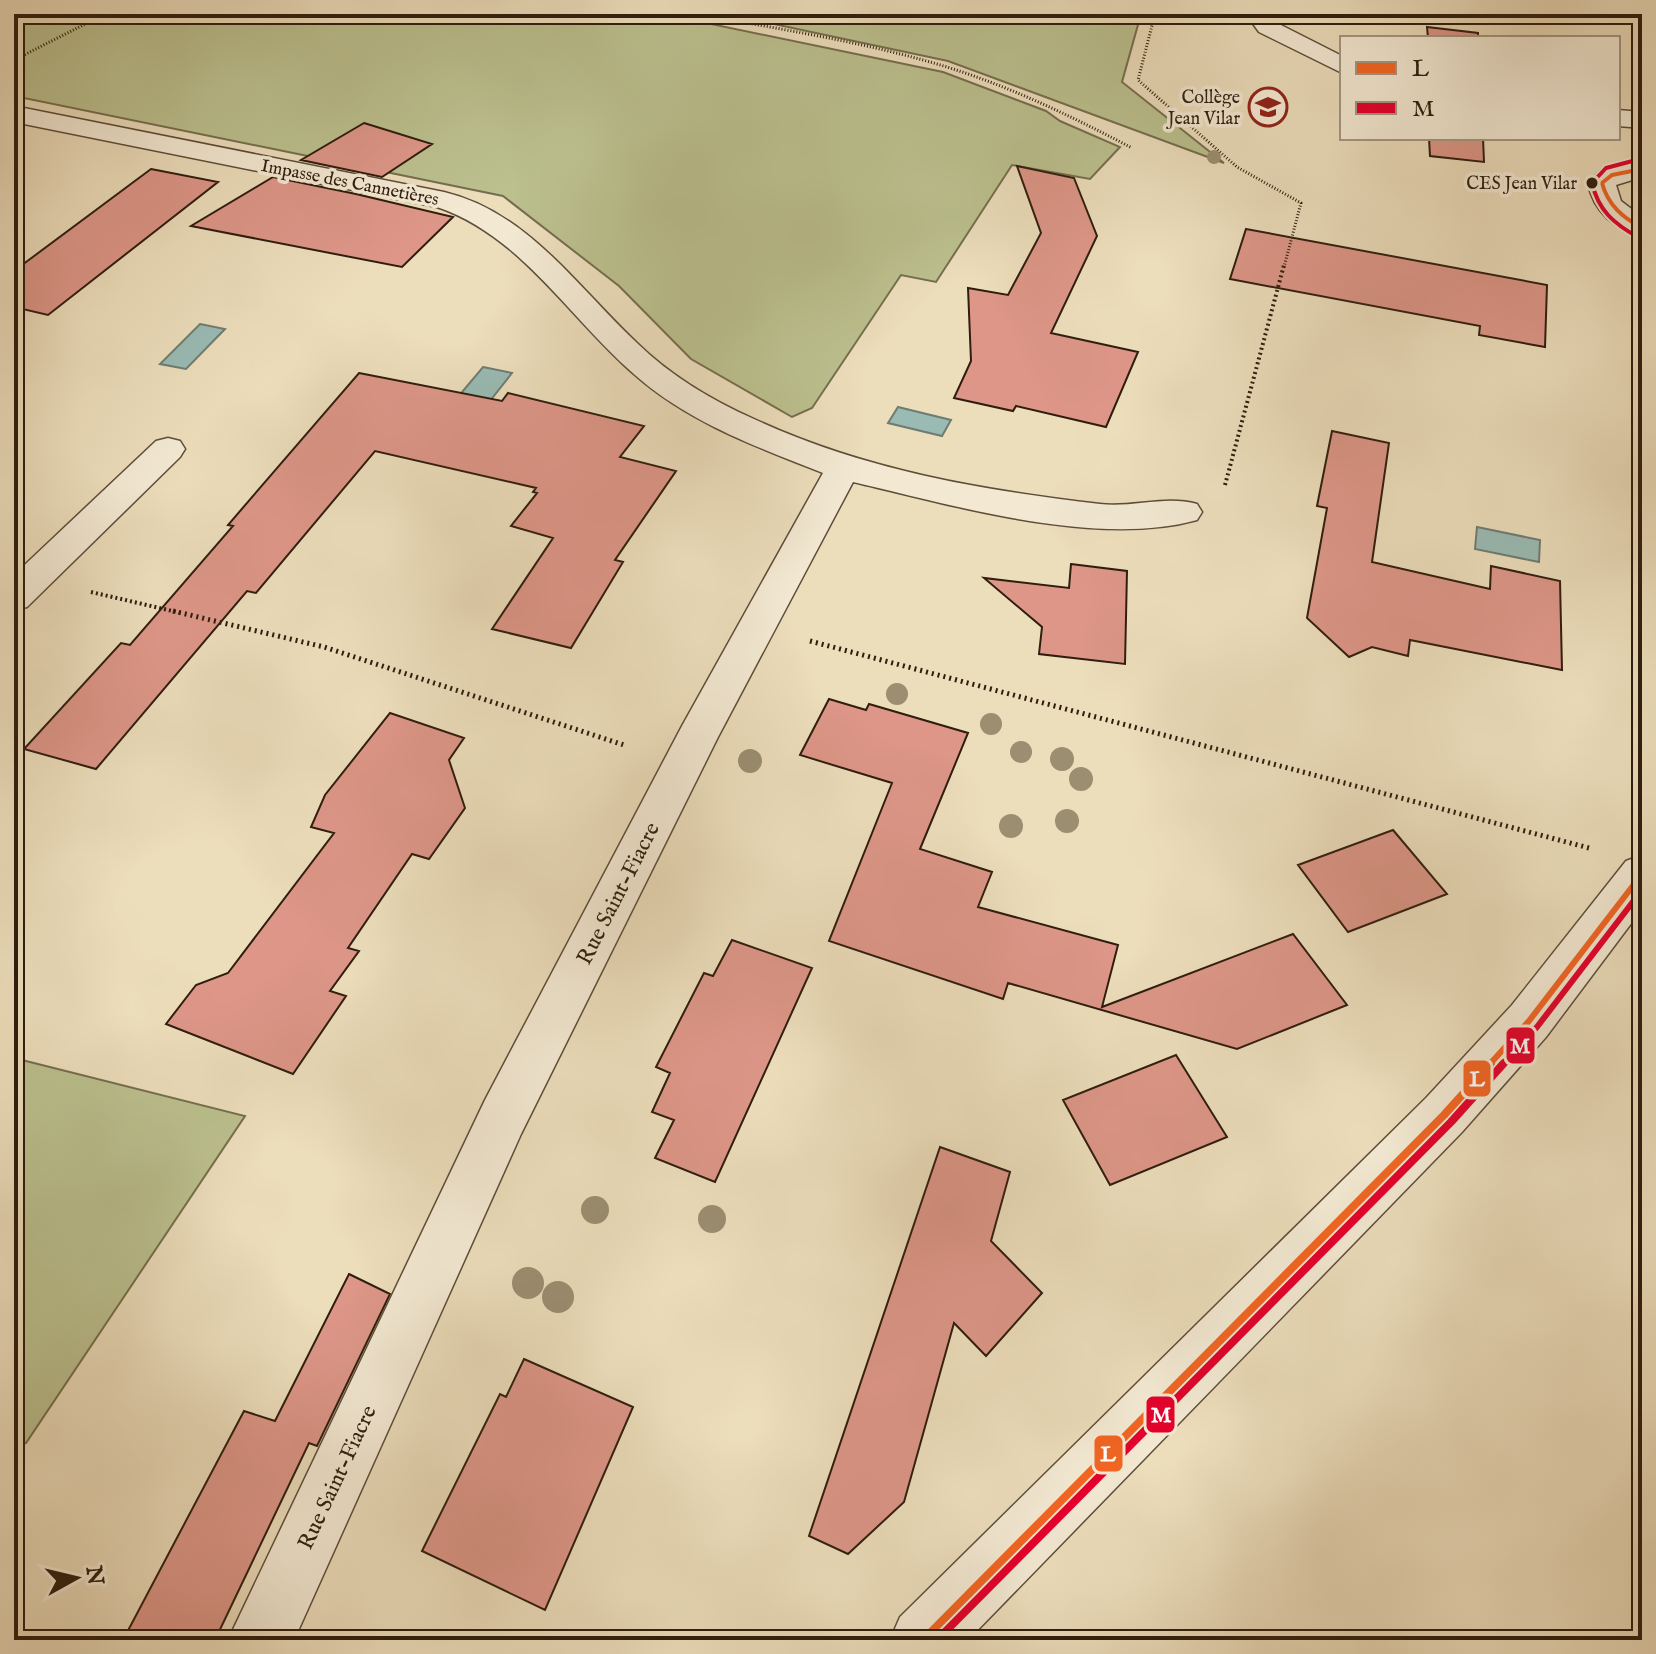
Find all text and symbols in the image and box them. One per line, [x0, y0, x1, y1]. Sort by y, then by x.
legend [1340, 36, 1620, 140]
text: L [1412, 54, 1430, 85]
school or university icon: Collège Jean Vilar [1247, 86, 1289, 128]
place label: Collège Jean Vilar [1166, 87, 1240, 131]
text: M [1412, 94, 1435, 125]
street label: Impasse des Cannetières [259, 155, 441, 212]
place label: CES Jean Vilar [1466, 173, 1577, 196]
marker: CES Jean Vilar [1584, 175, 1600, 191]
street label: Rue Saint-Fiacre [571, 818, 667, 970]
line badge: M [1505, 1026, 1536, 1065]
text: M [1510, 1033, 1531, 1061]
line badge: L [1462, 1059, 1492, 1098]
text: L [1469, 1066, 1486, 1094]
line badge: M [1145, 1395, 1176, 1434]
street label: Rue Saint-Fiacre [292, 1401, 383, 1554]
text: M [1151, 1402, 1172, 1430]
line badge: L [1093, 1434, 1124, 1473]
text: L [1100, 1441, 1117, 1469]
north arrow [36, 1538, 116, 1618]
text: N [78, 1563, 109, 1587]

